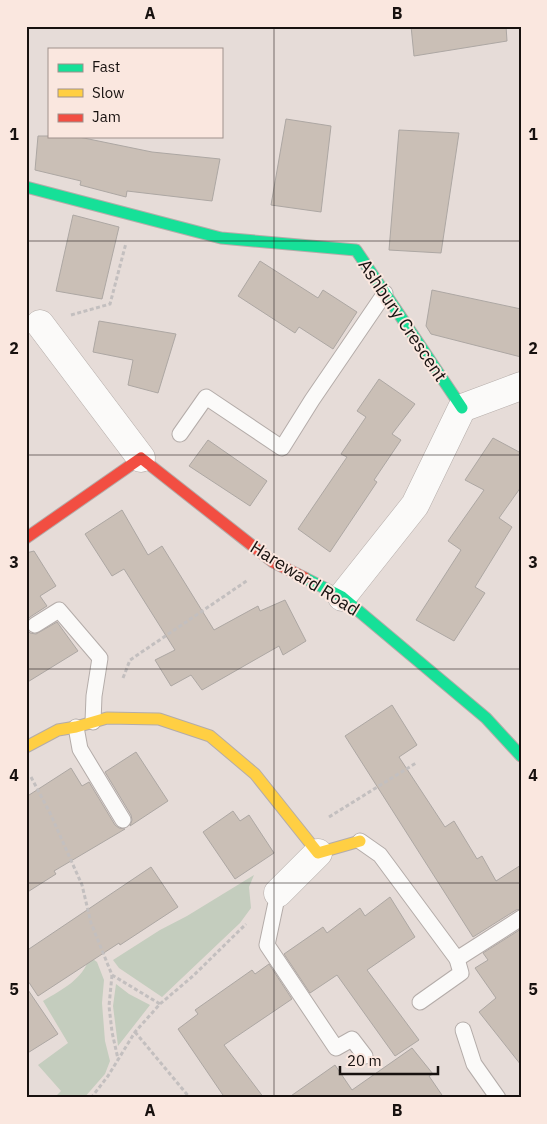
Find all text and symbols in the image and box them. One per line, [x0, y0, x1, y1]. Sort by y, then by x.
text: A [145, 3, 156, 23]
text: B [392, 3, 403, 23]
legend [48, 48, 222, 138]
text: Fast [92, 57, 120, 76]
text: Slow [92, 83, 125, 102]
text: Jam [92, 107, 121, 126]
text: 1 [9, 124, 19, 144]
text: 1 [528, 124, 538, 144]
street label: Ashbury Crescent [354, 254, 452, 386]
text: 2 [9, 338, 19, 358]
text: 2 [528, 338, 538, 358]
street label: Hareward Road [246, 535, 364, 621]
text: 3 [9, 552, 19, 572]
text: 3 [528, 552, 538, 572]
text: 4 [9, 765, 19, 785]
text: 4 [528, 765, 538, 785]
text: 5 [9, 979, 19, 999]
text: 5 [528, 979, 538, 999]
scale bar [340, 1044, 437, 1076]
text: 20 m [347, 1051, 382, 1070]
text: A [145, 1100, 156, 1120]
text: B [392, 1100, 403, 1120]

